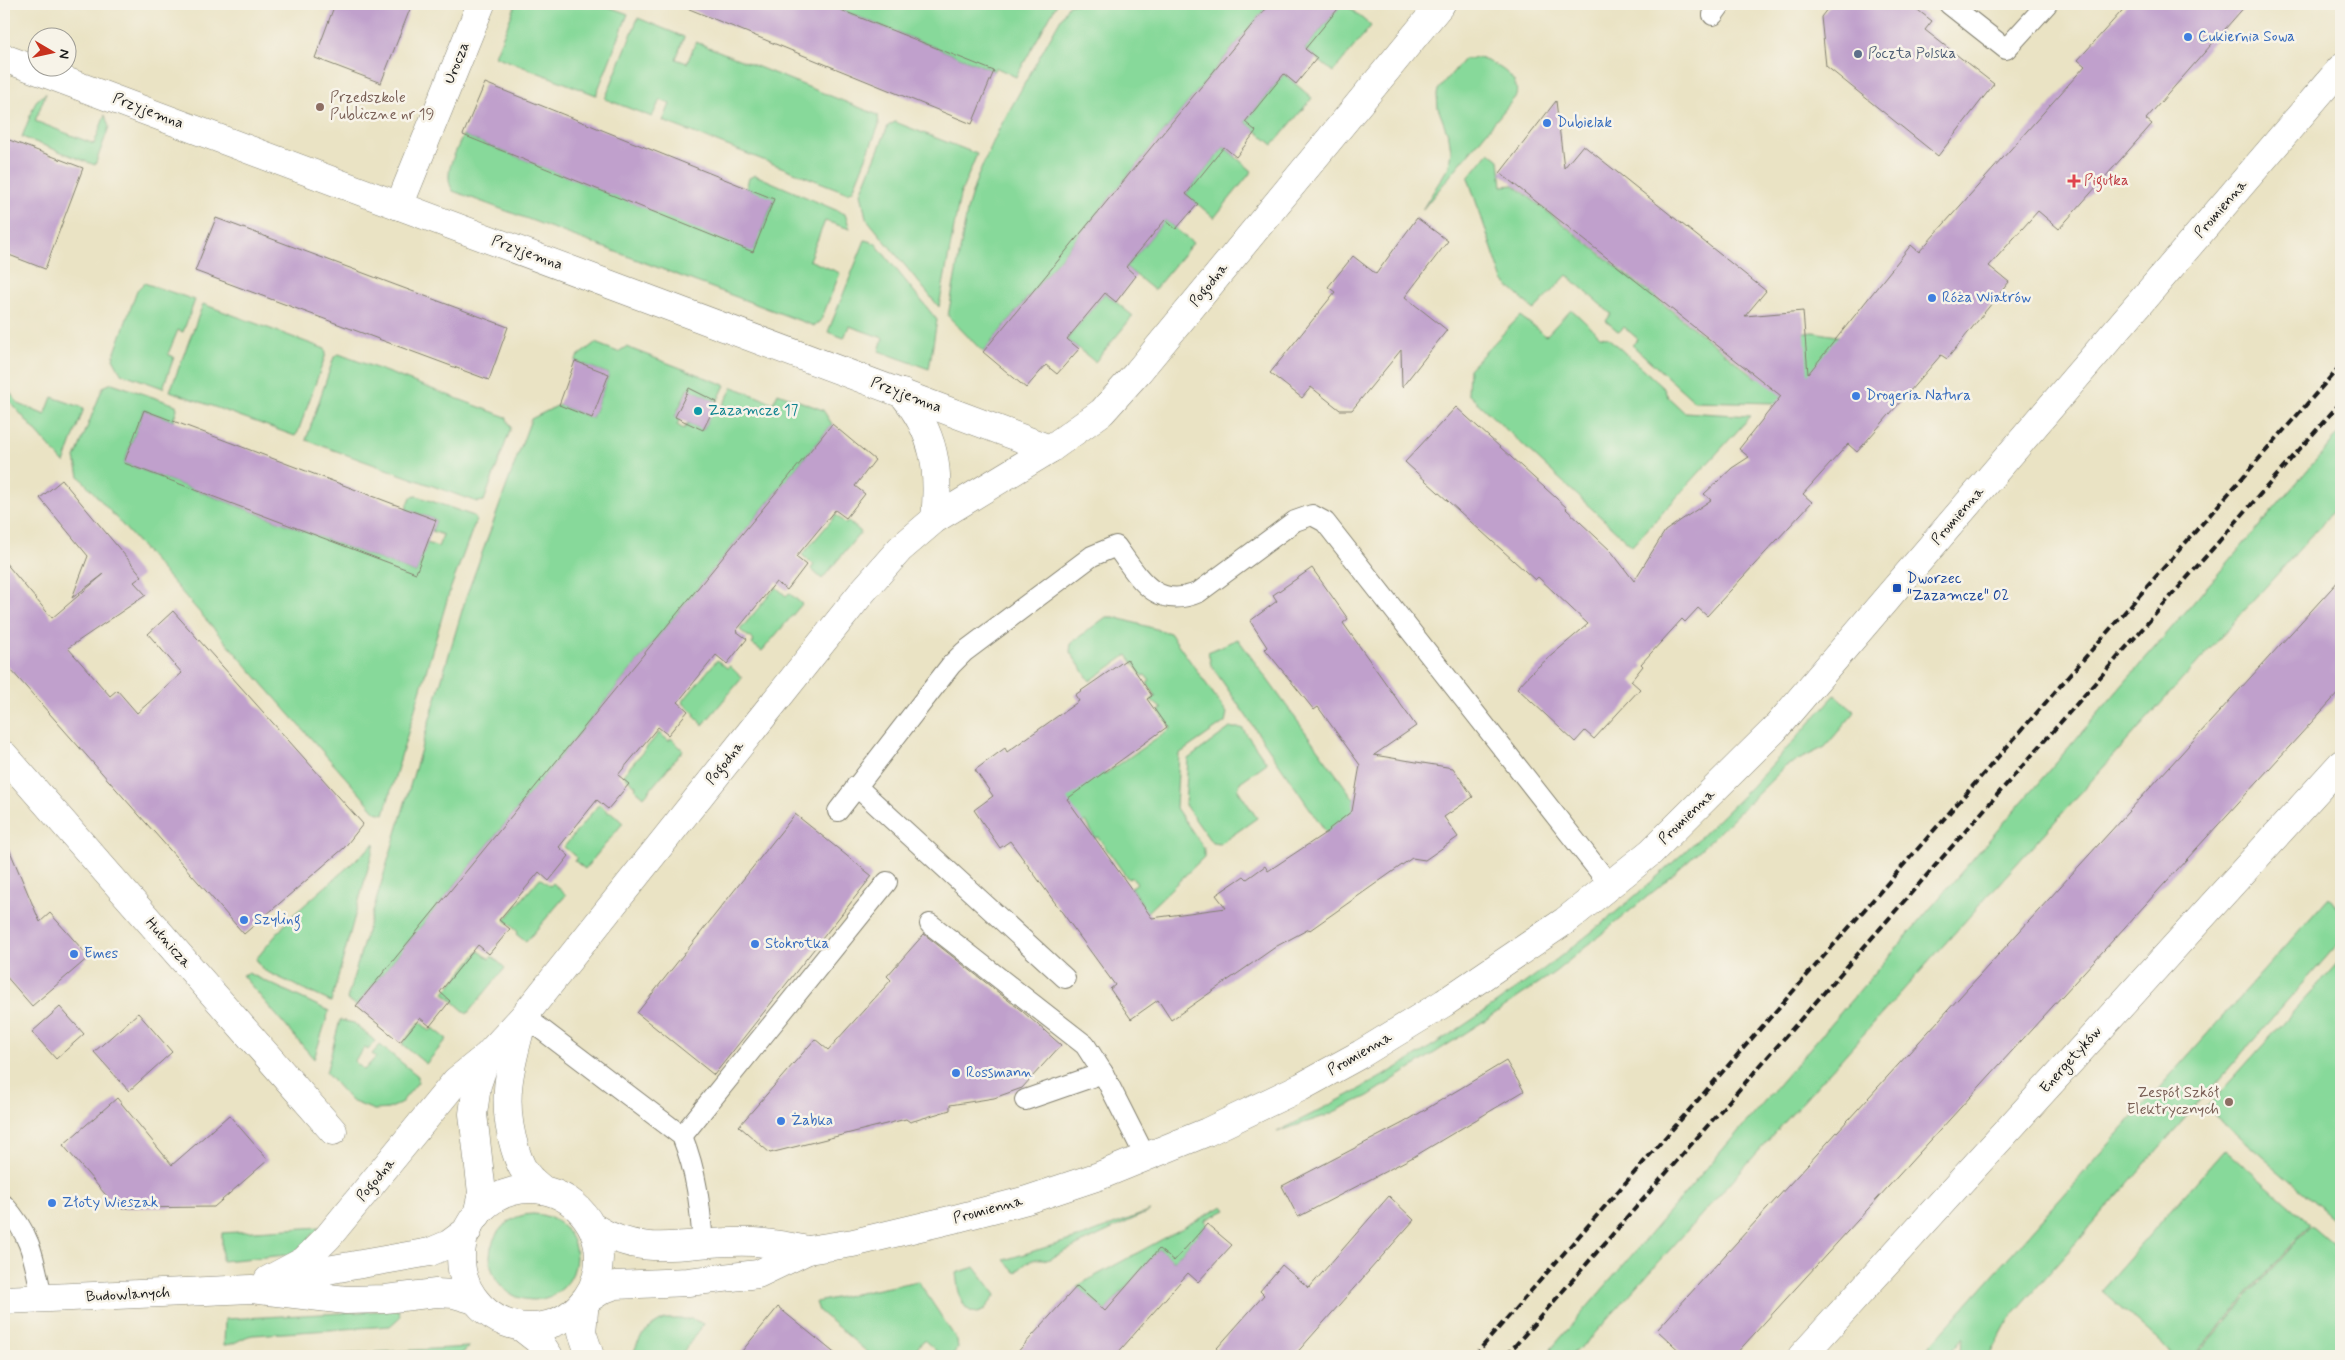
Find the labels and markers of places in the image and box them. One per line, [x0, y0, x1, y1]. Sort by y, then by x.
place label: Cukiernia Sowa [2198, 27, 2295, 47]
marker: Cukiernia Sowa [2182, 31, 2194, 43]
place label: Poczta Polska [1868, 44, 1956, 64]
marker: Poczta Polska [1852, 48, 1864, 60]
place label: Przedszkole Publiczne nr 19 [330, 88, 435, 125]
marker: Przedszkole Publiczne nr 19 [314, 101, 326, 113]
place label: Dubielak [1557, 113, 1613, 133]
marker: Dubielak [1541, 117, 1553, 129]
place label: Pigułka [2084, 171, 2129, 192]
marker: Pigułka [2068, 175, 2080, 187]
place label: Róża Wiatrów [1942, 288, 2031, 308]
marker: Róża Wiatrów [1926, 292, 1938, 304]
place label: Drogeria Natura [1866, 386, 1971, 406]
marker: Drogeria Natura [1850, 390, 1862, 402]
place label: Zazamcze 17 [708, 401, 799, 421]
marker: Zazamcze 17 [692, 405, 704, 417]
place label: Dworzec "Zazamcze" 02 [1907, 569, 2009, 606]
marker: Dworzec "Zazamcze" 02 [1891, 582, 1903, 594]
place label: Szyling [254, 910, 301, 931]
marker: Szyling [238, 914, 250, 926]
place label: Stokrotka [765, 934, 830, 954]
marker: Stokrotka [749, 938, 761, 950]
place label: Emes [84, 944, 118, 964]
marker: Emes [68, 948, 80, 960]
place label: Rossmann [966, 1063, 1033, 1083]
marker: Rossmann [950, 1067, 962, 1079]
place label: Zespół Szkół Elektrycznych [2127, 1083, 2220, 1120]
marker: Zespół Szkół Elektrycznych [2223, 1096, 2235, 1108]
place label: Żabka [791, 1111, 833, 1131]
marker: Żabka [775, 1115, 787, 1127]
place label: Złoty Wieszak [62, 1193, 158, 1213]
marker: Złoty Wieszak [46, 1197, 58, 1209]

